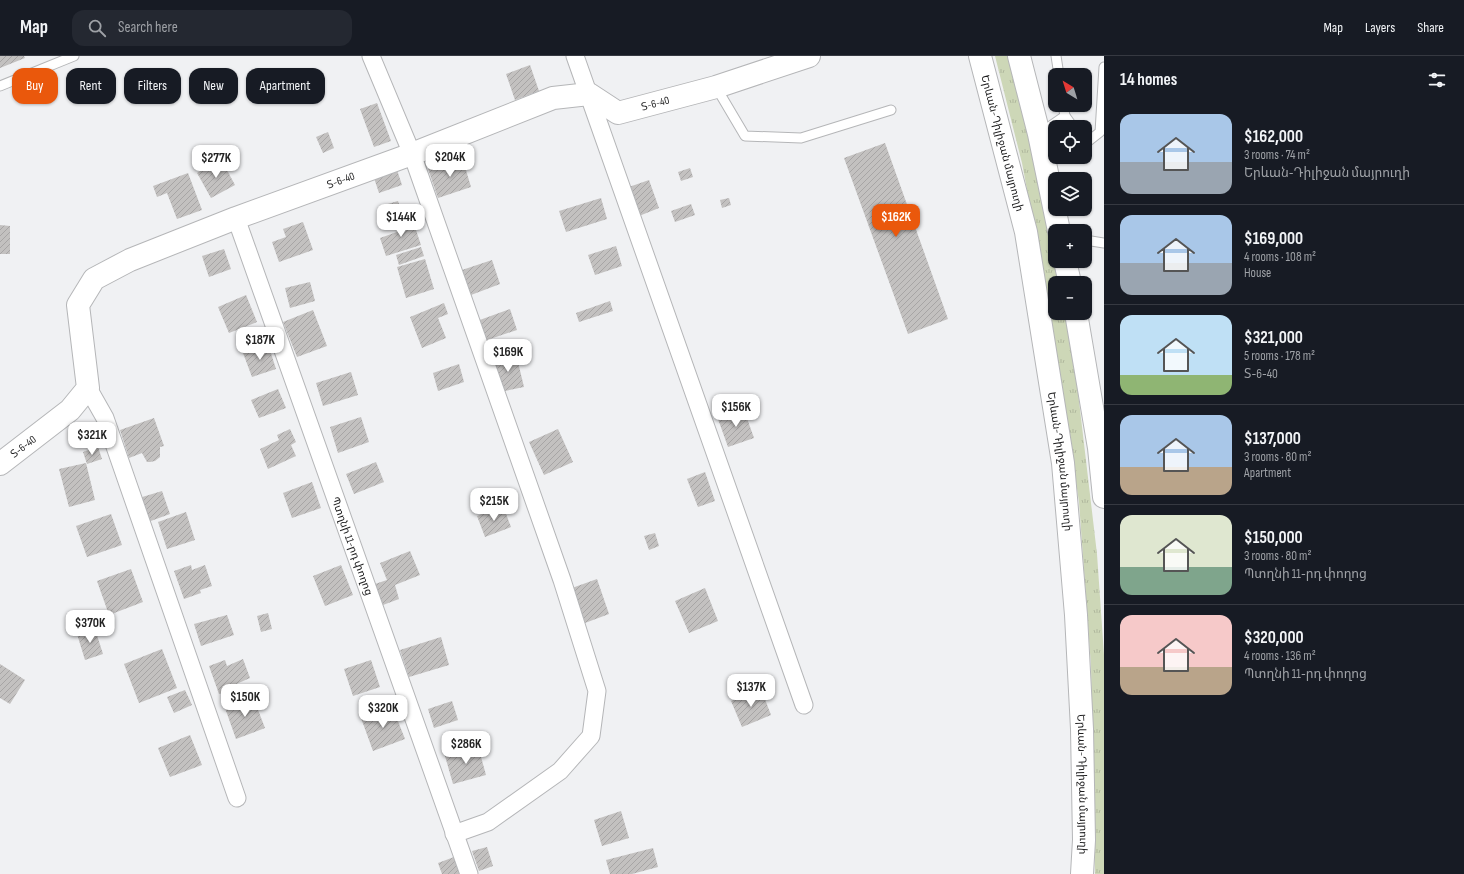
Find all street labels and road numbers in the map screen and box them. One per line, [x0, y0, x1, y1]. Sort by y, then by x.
street label: Երևան-Դիլիջան մայրուղի [978, 74, 1026, 213]
street label: Տ-6-40 [640, 94, 671, 114]
street label: Տ-6-40 [325, 169, 357, 191]
street label: Երևան-Դիլիջան մայրուղի [1045, 391, 1075, 532]
street label: Տ-6-40 [8, 433, 39, 461]
street label: Պտղնի 11-րդ փողոց [328, 495, 376, 597]
street label: Երևան-Դիլիջան մայրուղի [1074, 714, 1090, 855]

